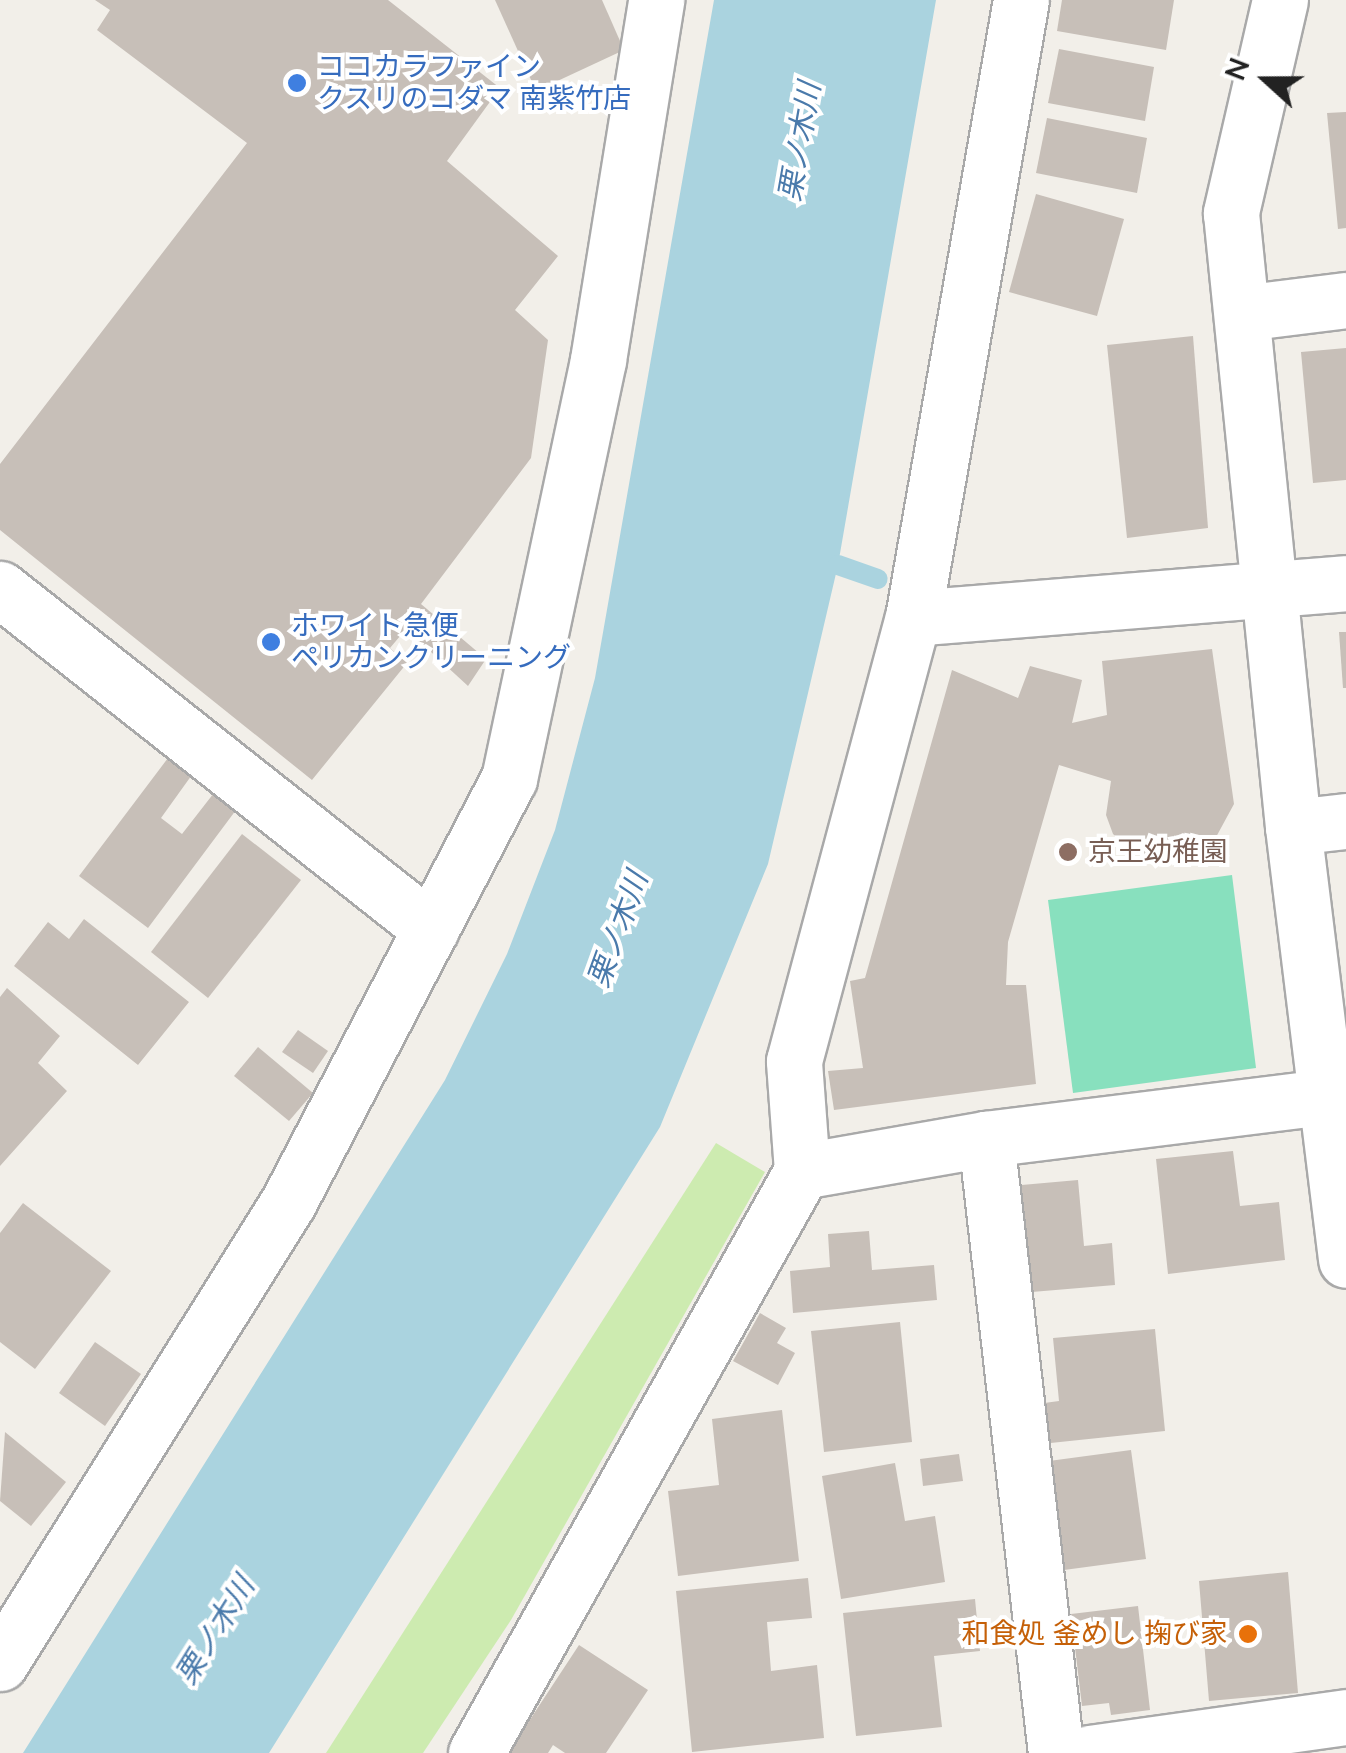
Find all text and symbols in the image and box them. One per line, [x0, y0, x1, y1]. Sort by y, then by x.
north arrow [1216, 30, 1316, 130]
place label: ココカラファイン クスリのコダマ 南紫竹店 [317, 50, 632, 116]
text: N [1216, 53, 1259, 86]
marker: ココカラファイン クスリのコダマ 南紫竹店 [286, 72, 308, 94]
water label: 栗ノ木川 [773, 80, 829, 204]
place label: ホワイト急便 ペリカンクリーニング [291, 609, 571, 675]
marker: ホワイト急便 ペリカンクリーニング [260, 631, 282, 653]
place label: 京王幼稚園 [1088, 835, 1228, 869]
marker: 京王幼稚園 [1057, 841, 1079, 863]
water label: 栗ノ木川 [582, 867, 656, 993]
water label: 栗ノ木川 [169, 1571, 263, 1691]
place label: 和食処 釜めし 掬び家 [962, 1617, 1228, 1651]
marker: 和食処 釜めし 掬び家 [1237, 1623, 1259, 1645]

